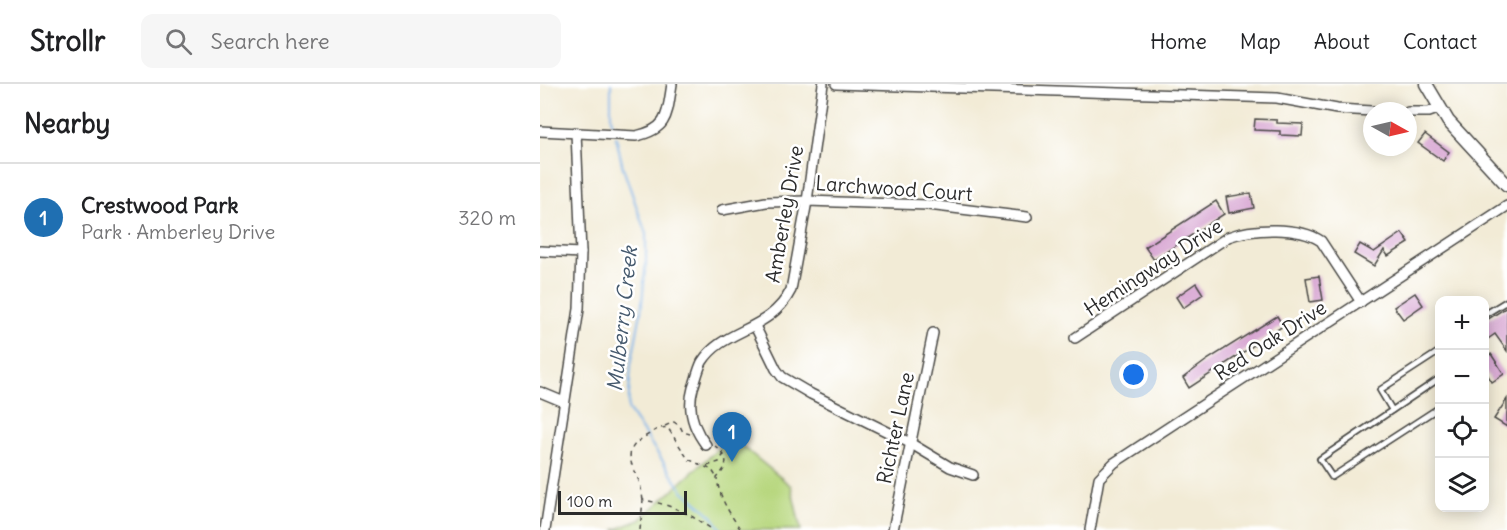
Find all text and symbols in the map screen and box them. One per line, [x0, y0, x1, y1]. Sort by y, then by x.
search box [141, 14, 561, 68]
text: Strollr [30, 23, 105, 59]
icon: search [162, 25, 195, 58]
text: Search here [210, 27, 330, 55]
text: Home [1150, 28, 1207, 55]
text: Map [1240, 28, 1281, 55]
text: About [1314, 28, 1370, 55]
text: Contact [1403, 28, 1477, 55]
north arrow [1363, 102, 1417, 156]
text: Nearby [24, 107, 110, 140]
street label: Amberley Drive [760, 143, 808, 285]
street label: Larchwood Court [815, 170, 974, 206]
text: Crestwood Park [81, 191, 239, 219]
text: 1 [40, 205, 47, 230]
text: 320 m [458, 205, 516, 230]
street label: Hemingway Drive [1079, 213, 1227, 321]
text: Park · Amberley Drive [81, 219, 275, 244]
water label: Mulberry Creek [601, 244, 643, 393]
street label: Red Oak Drive [1209, 294, 1331, 386]
map controls [1435, 296, 1489, 512]
button: + [1435, 296, 1489, 350]
button: − [1435, 350, 1489, 404]
your location [1119, 360, 1148, 389]
street label: Richter Lane [871, 370, 919, 486]
button: locate [1435, 404, 1489, 458]
pin: 1 [712, 412, 752, 462]
button: layers [1435, 458, 1489, 512]
scale bar [558, 488, 687, 516]
text: 100 m [567, 491, 612, 511]

